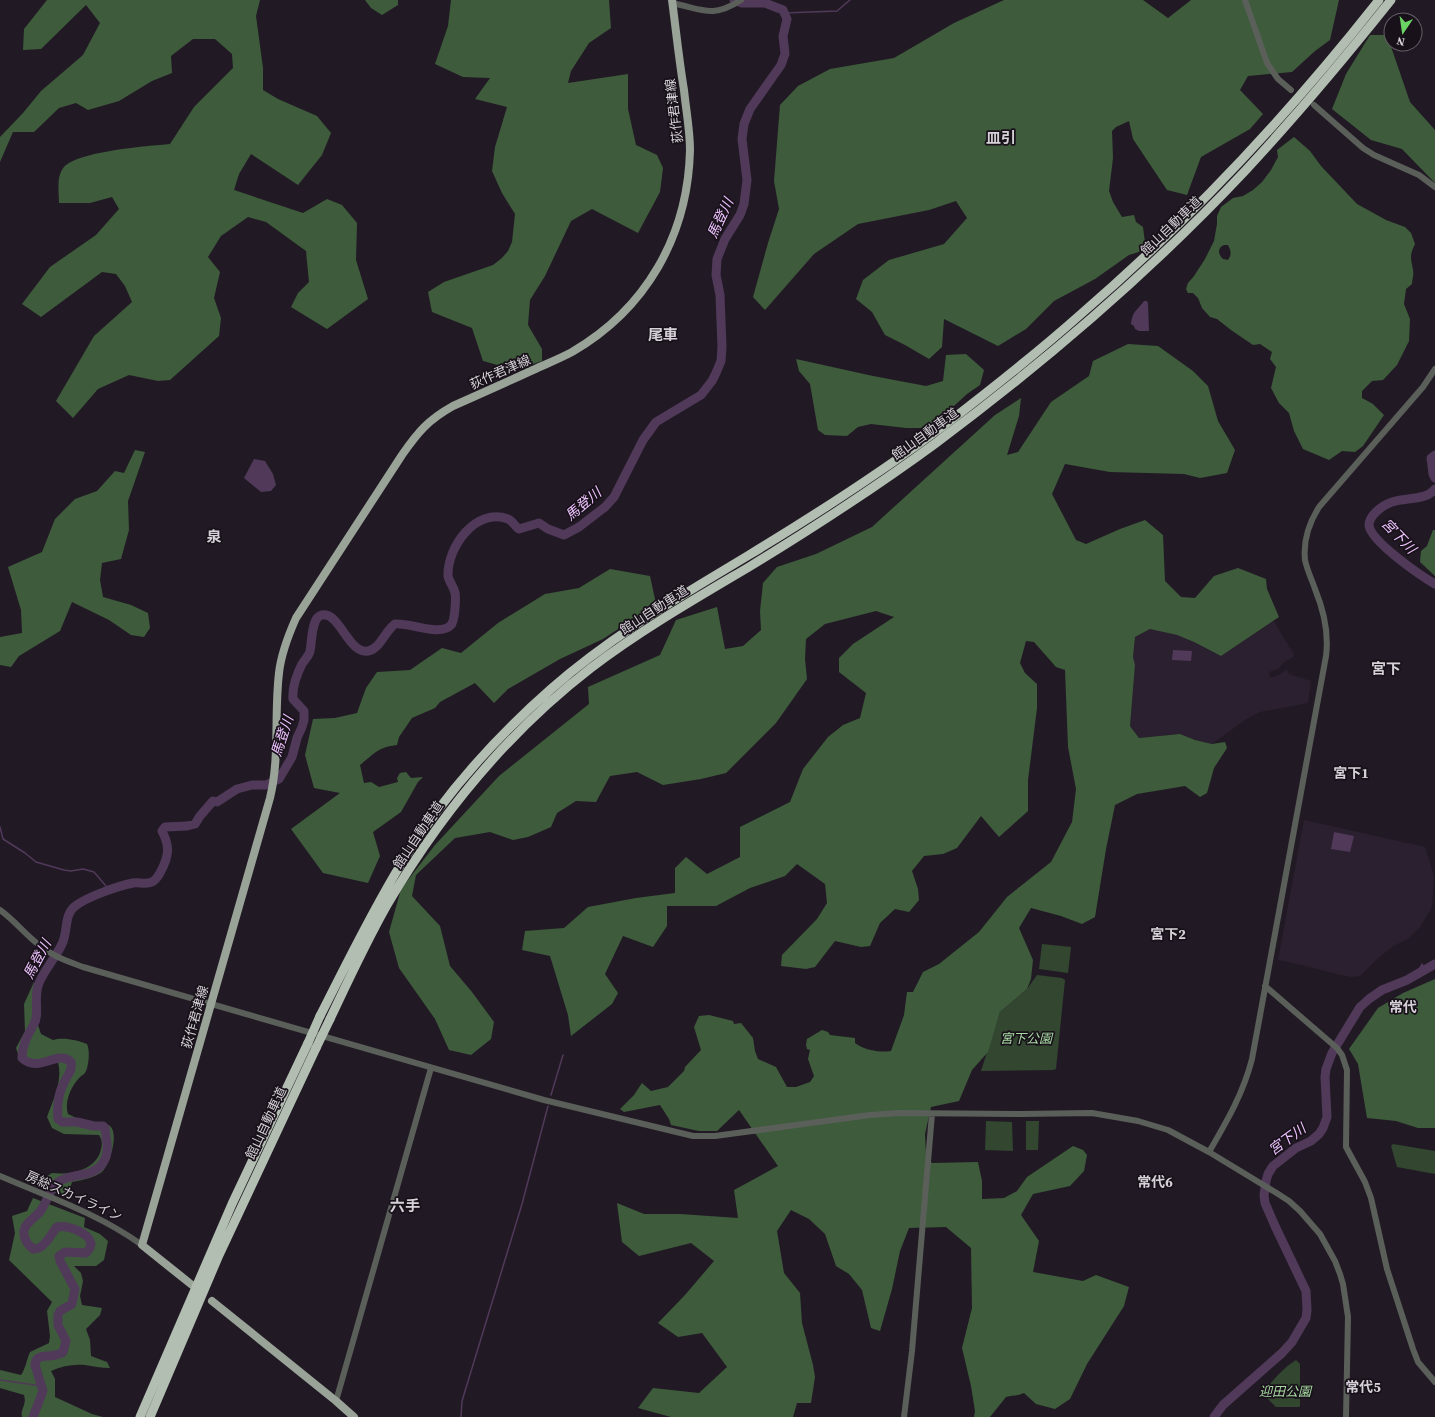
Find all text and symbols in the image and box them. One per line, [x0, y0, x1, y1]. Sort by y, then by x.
north arrow [1383, 12, 1423, 52]
text: N [1395, 33, 1406, 49]
street label: 荻作君津線 [662, 78, 686, 144]
district label: 皿引 [986, 127, 1016, 148]
water label: 馬登川 [702, 193, 739, 241]
street label: 館山自動車道 [1137, 193, 1205, 259]
district label: 尾車 [648, 324, 678, 345]
street label: 荻作君津線 [467, 351, 533, 393]
street label: 館山自動車道 [888, 404, 962, 464]
water label: 馬登川 [560, 482, 607, 525]
water label: 宮下川 [1377, 514, 1422, 559]
district label: 泉 [206, 526, 222, 547]
street label: 館山自動車道 [617, 582, 691, 638]
district label: 宮下 [1371, 658, 1401, 679]
water label: 馬登川 [266, 711, 299, 759]
district label: 宮下1 [1333, 763, 1369, 783]
street label: 館山自動車道 [389, 798, 447, 872]
district label: 宮下2 [1150, 924, 1186, 944]
water label: 馬登川 [18, 934, 57, 982]
street label: 荻作君津線 [178, 983, 212, 1051]
district label: 常代 [1389, 997, 1417, 1017]
park label: 宮下公園 [1000, 1030, 1054, 1047]
street label: 館山自動車道 [242, 1084, 290, 1162]
water label: 宮下川 [1264, 1117, 1311, 1159]
street label: 房総スカイライン [23, 1167, 125, 1225]
district label: 常代6 [1137, 1172, 1173, 1192]
district label: 六手 [390, 1195, 420, 1216]
district label: 常代5 [1345, 1377, 1381, 1397]
park label: 迎田公園 [1259, 1383, 1313, 1400]

